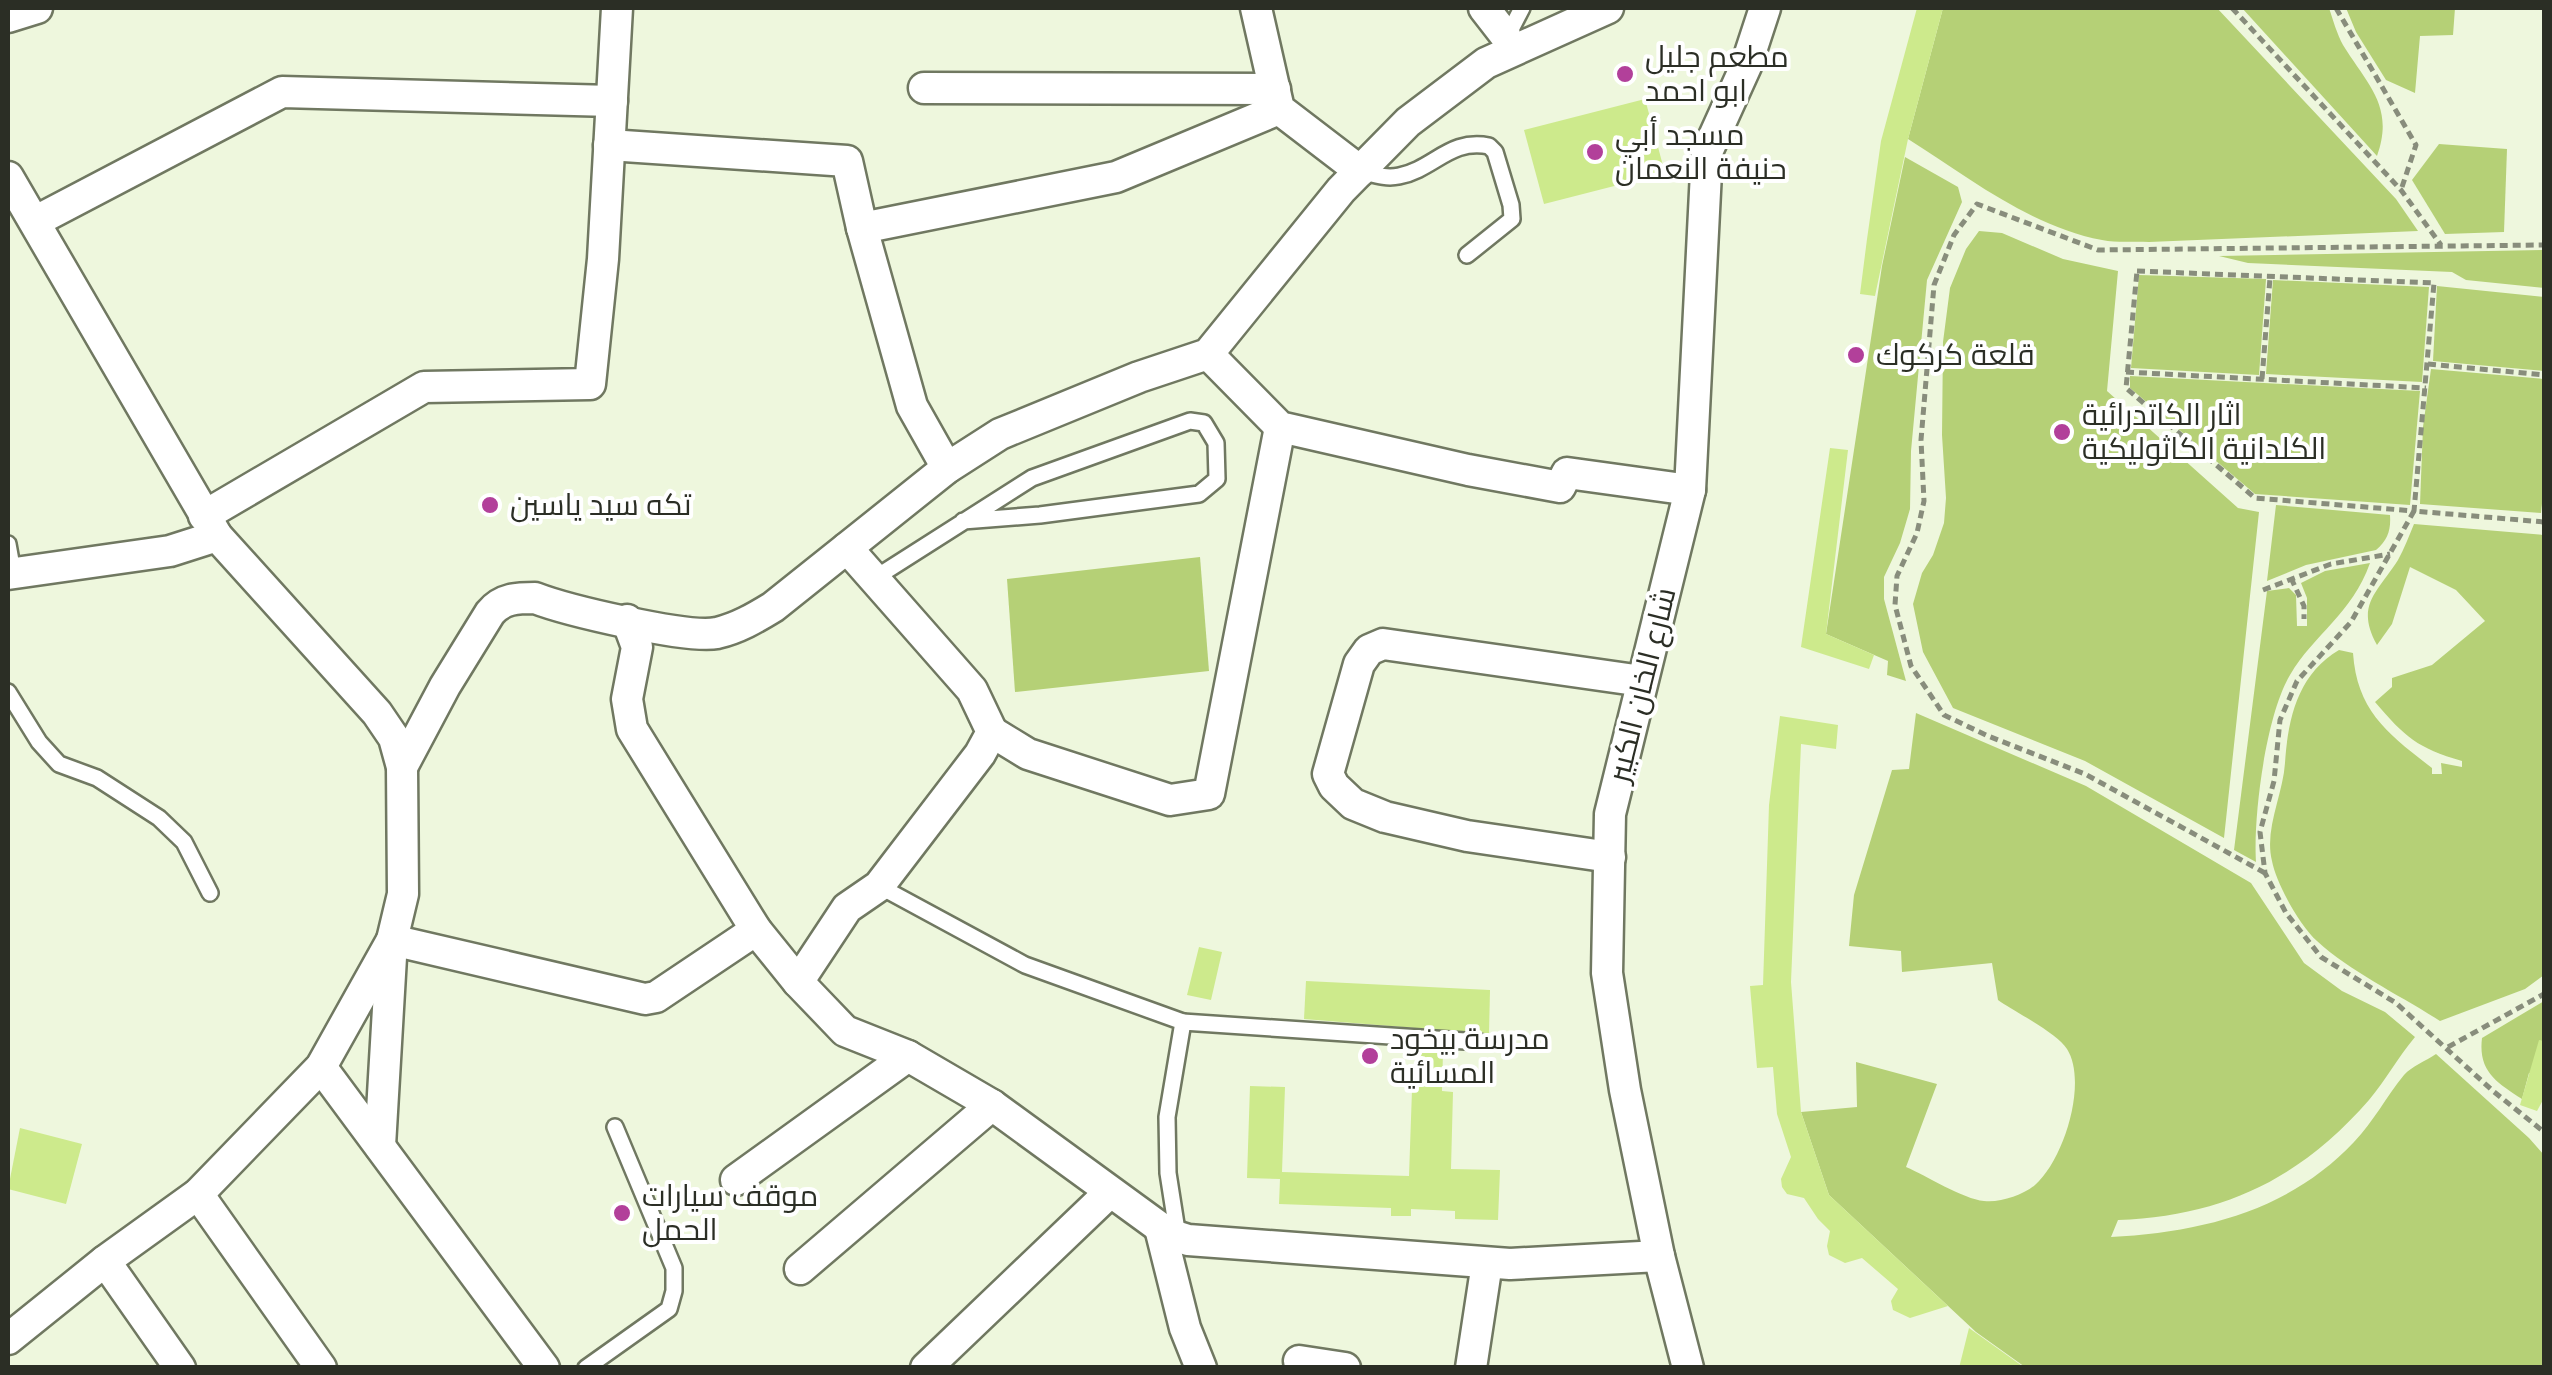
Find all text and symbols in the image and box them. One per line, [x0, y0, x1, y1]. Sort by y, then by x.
place label: مطعم جليل ابو احمد [1645, 39, 1789, 108]
marker: مطعم جليل ابو احمد [1614, 63, 1636, 85]
place label: مسجد أبي حنيفة النعمان [1615, 116, 1787, 186]
marker: مسجد أبي حنيفة النعمان [1584, 141, 1606, 163]
place label: قلعة كركوك [1876, 337, 2035, 372]
marker: قلعة كركوك [1845, 344, 1867, 366]
place label: اثار الكاتدرائية الكلدانية الكاثوليكية [2082, 397, 2326, 466]
marker: اثار الكاتدرائية الكلدانية الكاثوليكية [2051, 421, 2073, 443]
place label: تكه سيد ياسين [510, 487, 691, 523]
marker: تكه سيد ياسين [479, 494, 501, 516]
street label: شارع الخان الكبير [1600, 584, 1686, 788]
place label: مدرسة بيخود المسائية [1390, 1021, 1550, 1090]
marker: مدرسة بيخود المسائية [1359, 1045, 1381, 1067]
place label: موقف سيارات الحمل [642, 1178, 818, 1248]
marker: موقف سيارات الحمل [611, 1202, 633, 1224]

